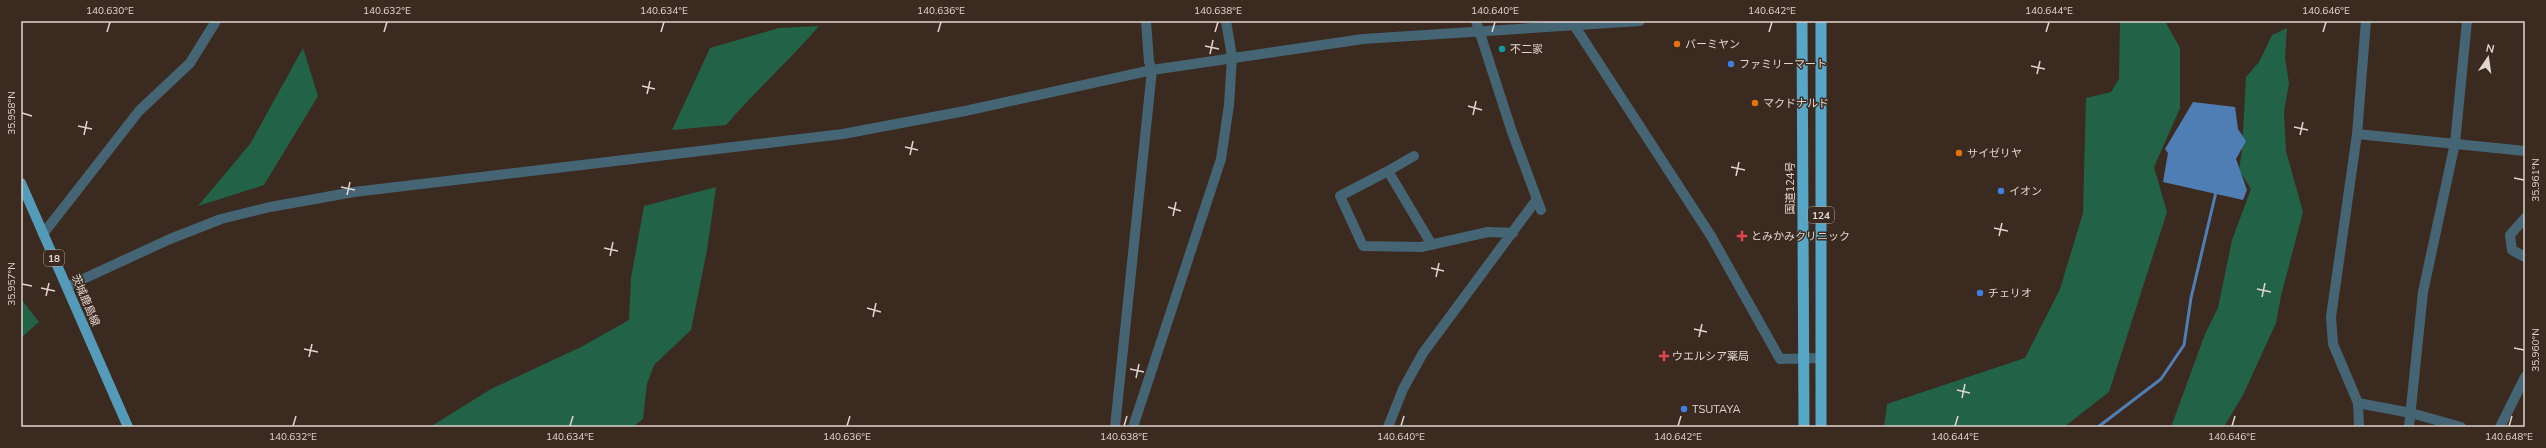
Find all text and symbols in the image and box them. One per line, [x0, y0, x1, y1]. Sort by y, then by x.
text: 140.630°E [86, 4, 134, 17]
text: 140.632°E [363, 4, 411, 17]
text: 140.634°E [640, 4, 688, 17]
text: 140.636°E [917, 4, 965, 17]
text: 140.638°E [1194, 4, 1242, 17]
text: 140.640°E [1471, 4, 1519, 17]
text: 140.642°E [1748, 4, 1796, 17]
text: 140.644°E [2025, 4, 2073, 17]
text: 140.646°E [2302, 4, 2350, 17]
place label: バーミヤン [1685, 37, 1740, 51]
north arrow [2468, 38, 2508, 78]
marker: バーミヤン [1672, 39, 1682, 49]
text: N [2485, 41, 2496, 56]
place label: 不二家 [1510, 42, 1543, 56]
marker: 不二家 [1497, 44, 1507, 54]
place label: ファミリーマート [1739, 57, 1827, 71]
marker: ファミリーマート [1726, 59, 1736, 69]
text: 35.958°N [5, 91, 18, 135]
place label: マクドナルド [1763, 96, 1829, 110]
marker: マクドナルド [1750, 98, 1760, 108]
place label: サイゼリヤ [1967, 146, 2022, 160]
marker: サイゼリヤ [1954, 148, 1964, 158]
text: 35.961°N [2529, 158, 2542, 202]
street label: 国道124号 [1783, 162, 1797, 214]
place label: イオン [2009, 184, 2042, 198]
marker: イオン [1996, 186, 2006, 196]
road number: 124 [1808, 207, 1834, 223]
place label: とみかみクリニック [1751, 229, 1850, 243]
marker: とみかみクリニック [1736, 230, 1748, 242]
road number: 18 [44, 250, 64, 266]
text: 35.957°N [5, 262, 18, 306]
street label: 茨城鹿島線 [69, 272, 103, 328]
place label: チェリオ [1988, 286, 2032, 300]
marker: チェリオ [1975, 288, 1985, 298]
text: 35.960°N [2529, 328, 2542, 372]
place label: ウエルシア薬局 [1672, 349, 1749, 363]
marker: ウエルシア薬局 [1659, 351, 1669, 361]
place label: TSUTAYA [1692, 402, 1740, 416]
marker: TSUTAYA [1679, 404, 1689, 414]
text: 140.632°E [269, 430, 317, 443]
text: 140.634°E [546, 430, 594, 443]
text: 140.636°E [823, 430, 871, 443]
text: 140.638°E [1100, 430, 1148, 443]
text: 140.640°E [1377, 430, 1425, 443]
text: 140.642°E [1654, 430, 1702, 443]
text: 140.644°E [1931, 430, 1979, 443]
text: 140.646°E [2208, 430, 2256, 443]
text: 140.648°E [2485, 430, 2533, 443]

